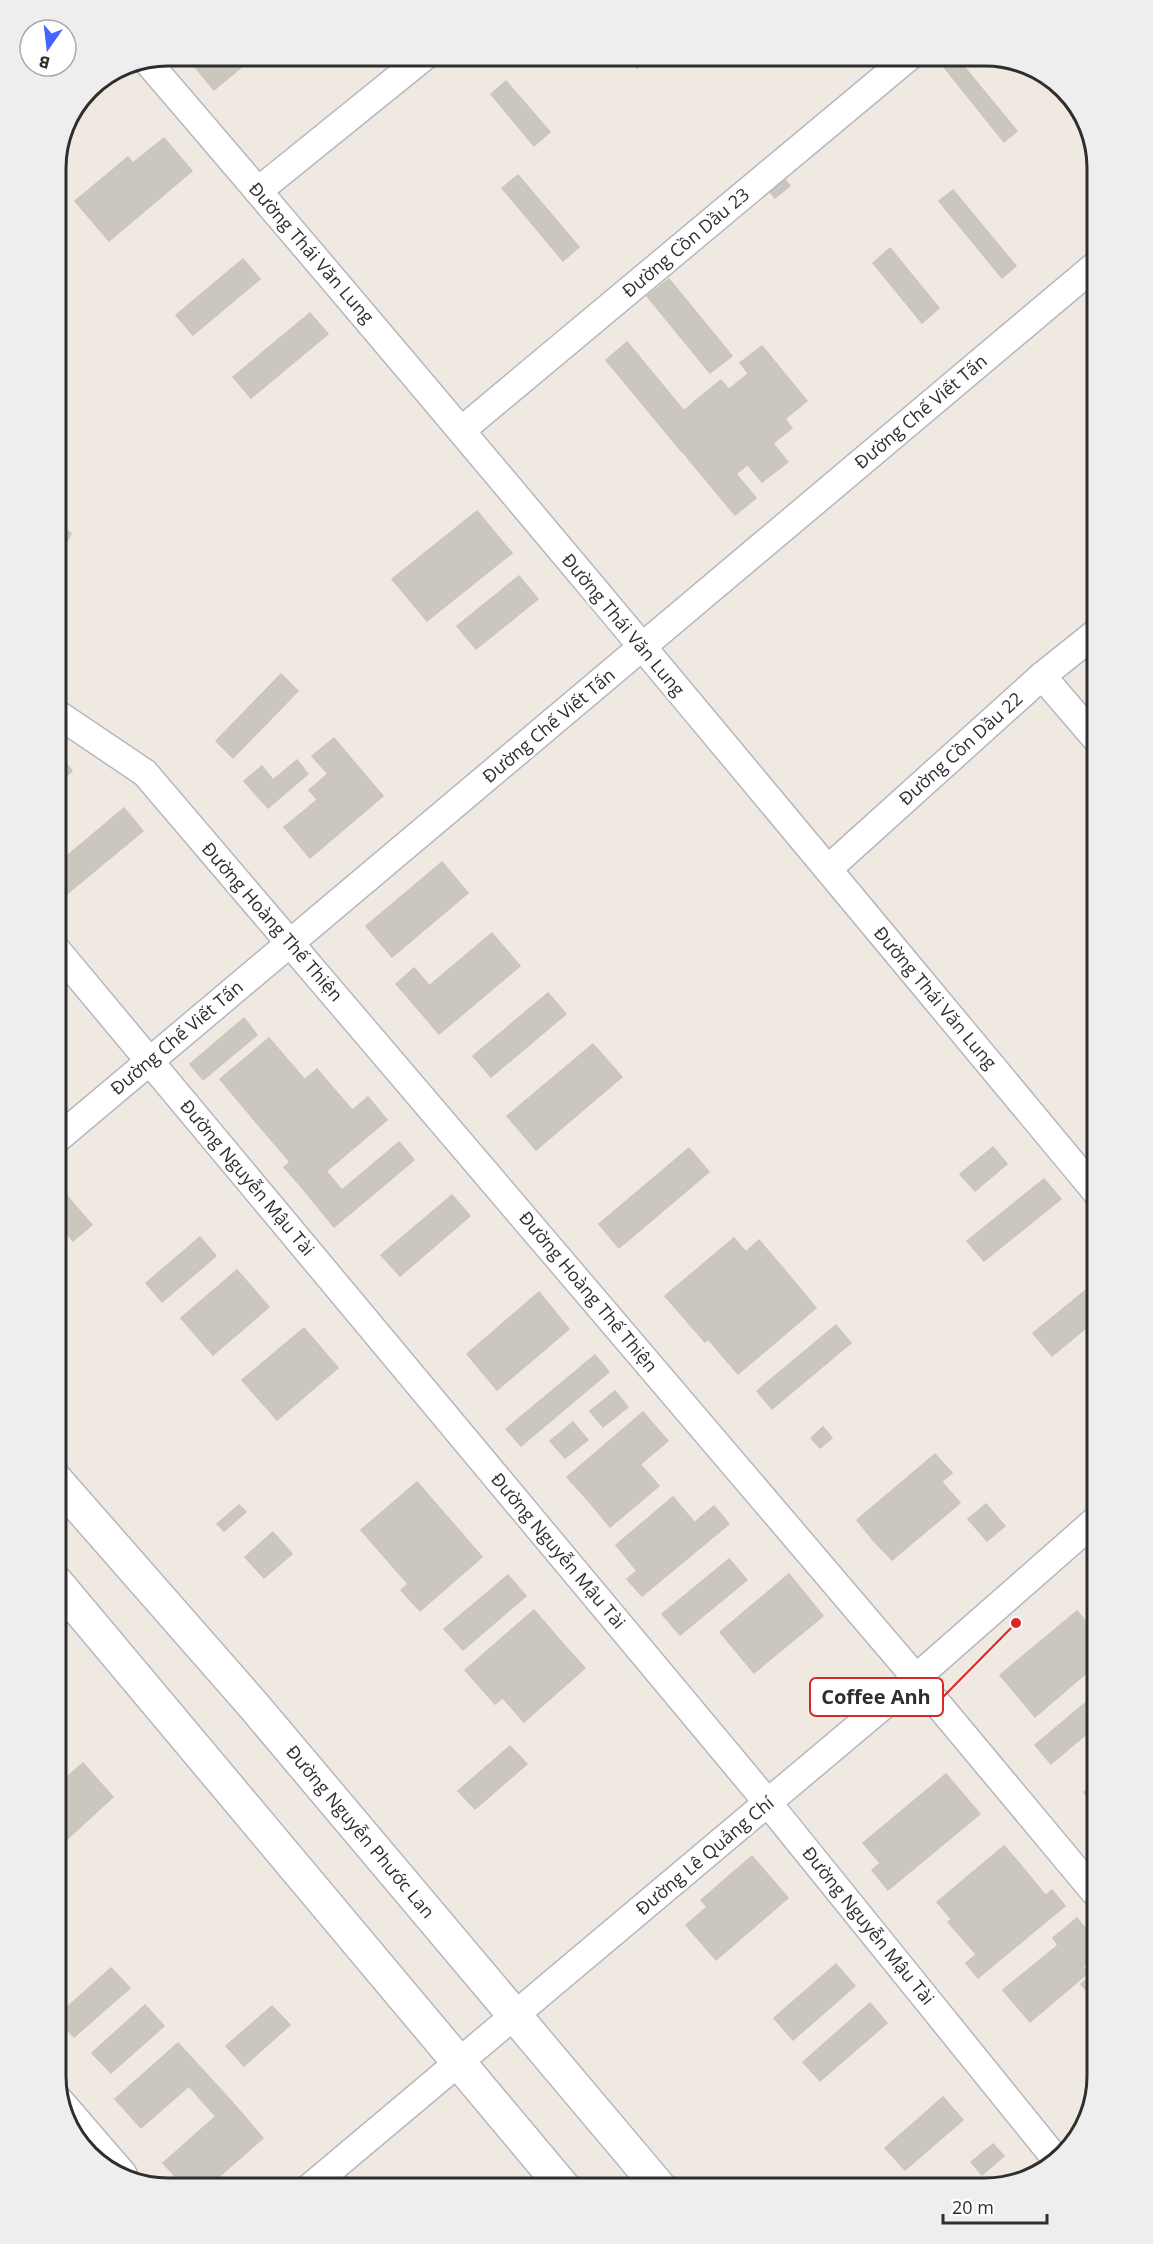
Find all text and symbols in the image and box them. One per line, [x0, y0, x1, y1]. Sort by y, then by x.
north arrow [18, 18, 78, 78]
text: B [36, 51, 52, 75]
street label: Đường Thái Văn Lung [244, 177, 380, 328]
street label: Đường Cồn Dầu 23 [617, 182, 754, 302]
street label: Đường Chế Viết Tấn [849, 349, 992, 474]
street label: Đường Thái Văn Lung [557, 548, 691, 701]
street label: Đường Chế Viết Tấn [477, 663, 620, 788]
street label: Đường Cồn Dầu 22 [893, 686, 1027, 810]
street label: Đường Hoàng Thế Thiện [197, 837, 349, 1006]
street label: Đường Thái Văn Lung [869, 921, 1003, 1074]
street label: Đường Chế Viết Tấn [105, 975, 248, 1100]
street label: Đường Nguyễn Mậu Tài [175, 1094, 320, 1261]
street label: Đường Hoàng Thế Thiện [514, 1206, 663, 1377]
street label: Đường Nguyễn Mậu Tài [486, 1467, 631, 1634]
callout: Coffee Anh [810, 1678, 943, 1716]
text: Coffee Anh [821, 1683, 931, 1710]
street label: Đường Nguyễn Phước Lan [281, 1740, 440, 1923]
street label: Đường Lê Quảng Chí [630, 1790, 779, 1920]
street label: Đường Nguyễn Mậu Tài [797, 1841, 940, 2009]
scale bar [943, 2187, 1046, 2225]
text: 20 m [952, 2195, 994, 2219]

